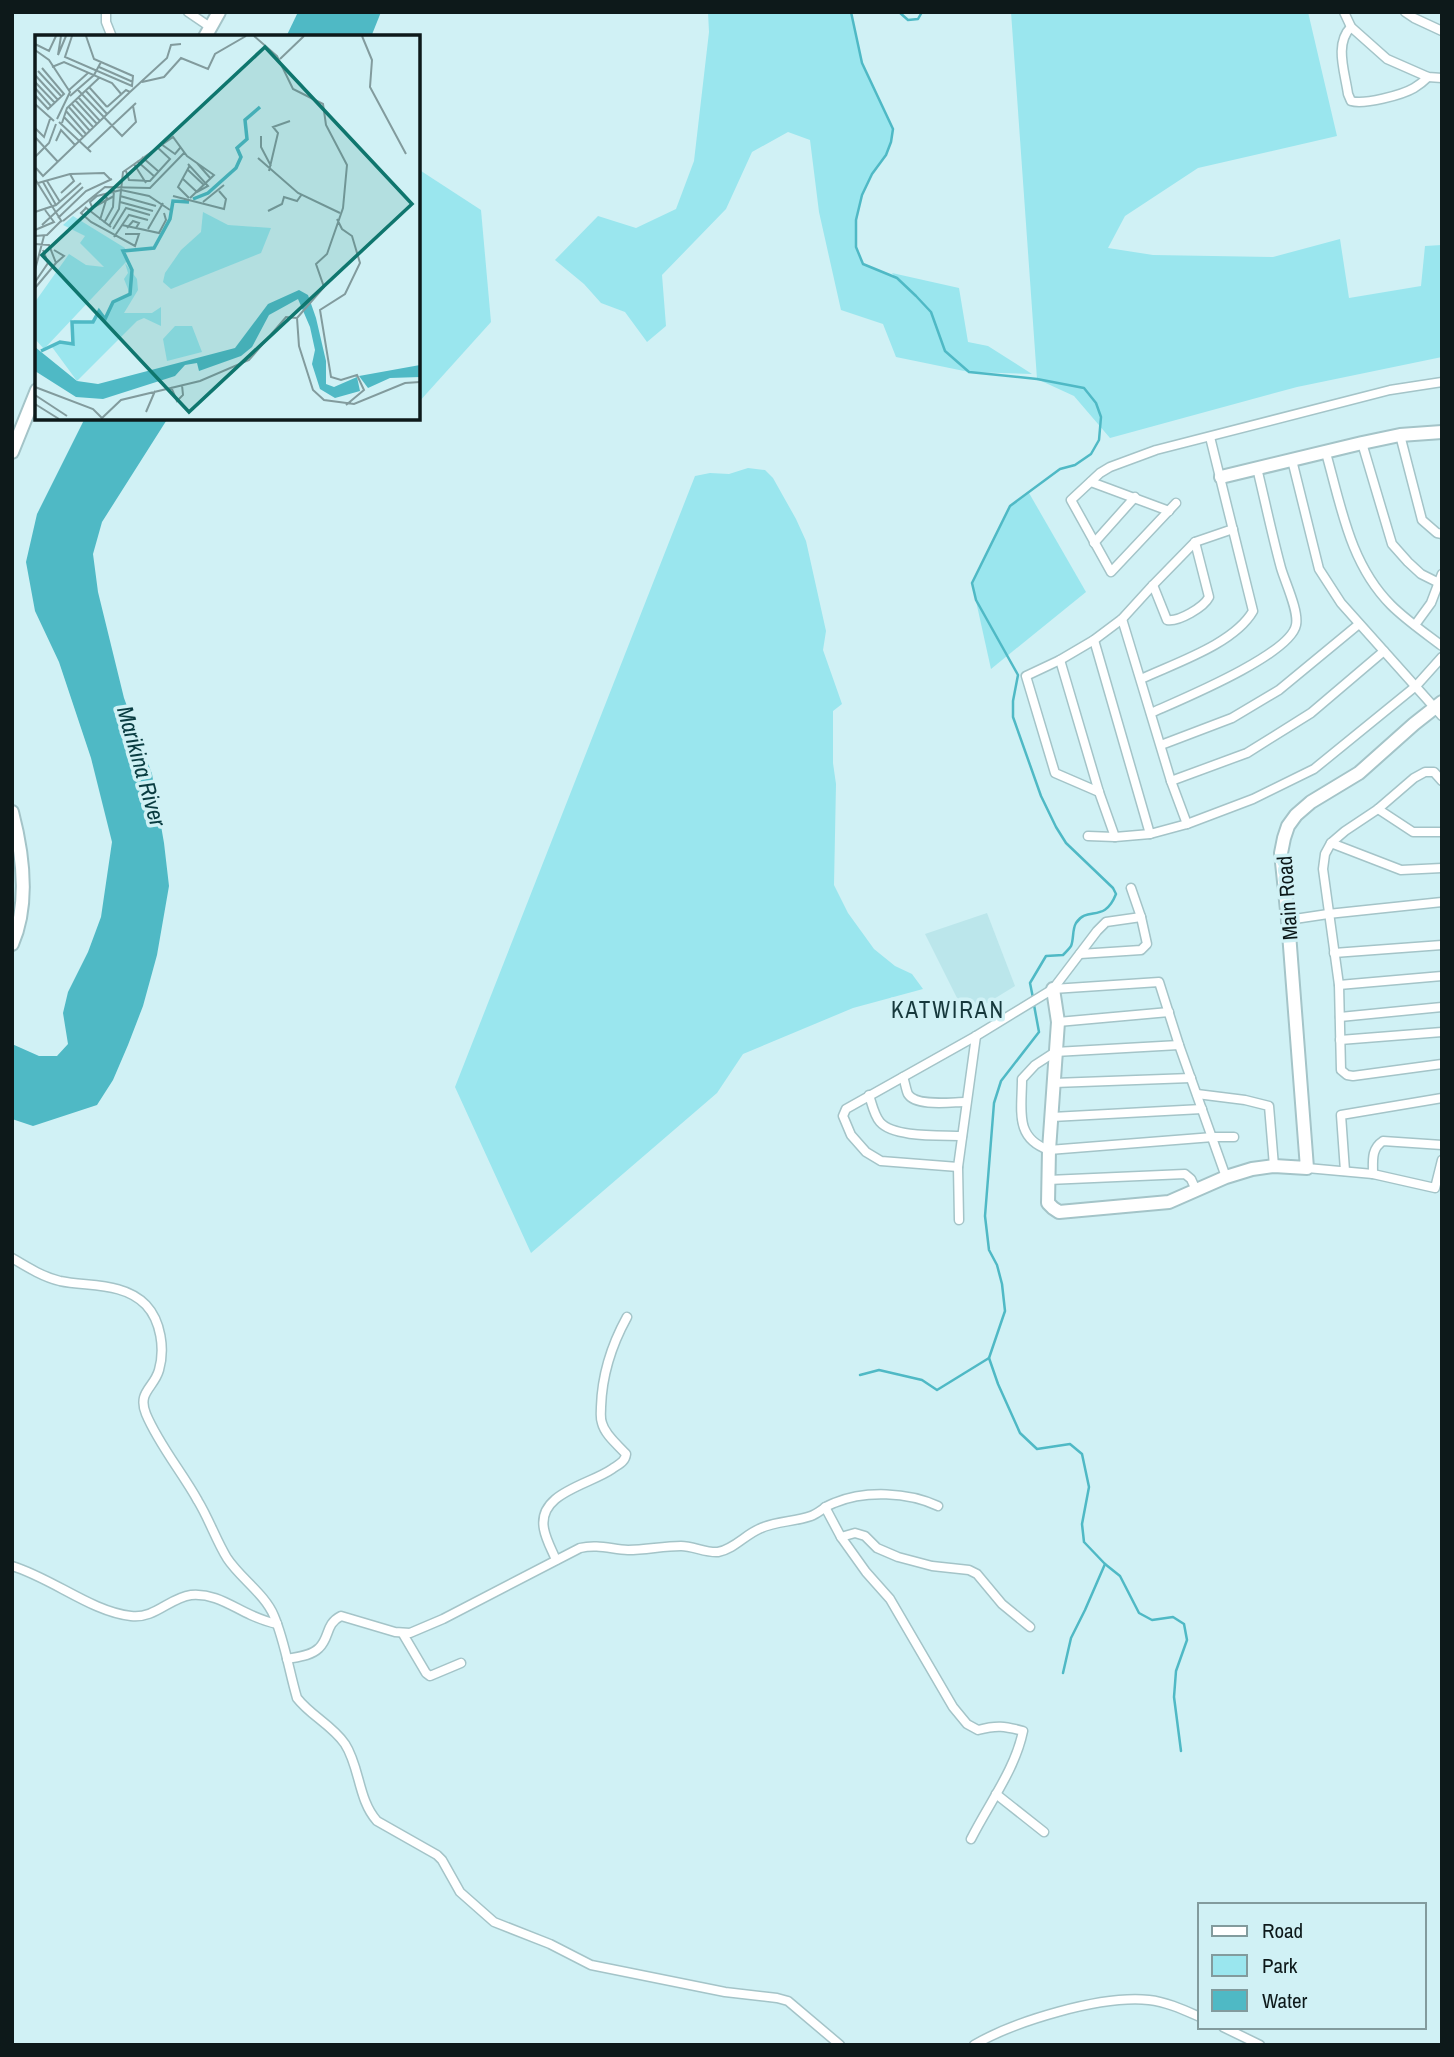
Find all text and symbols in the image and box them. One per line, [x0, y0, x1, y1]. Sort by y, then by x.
inset map [35, 35, 420, 420]
water label: Marikina River [110, 702, 174, 830]
street label: Main Road [1270, 855, 1304, 941]
district label: KATWIRAN [891, 994, 1005, 1025]
legend [1198, 1903, 1426, 2029]
text: Road [1262, 1916, 1303, 1945]
text: Park [1262, 1951, 1298, 1980]
text: Water [1262, 1986, 1308, 2015]

